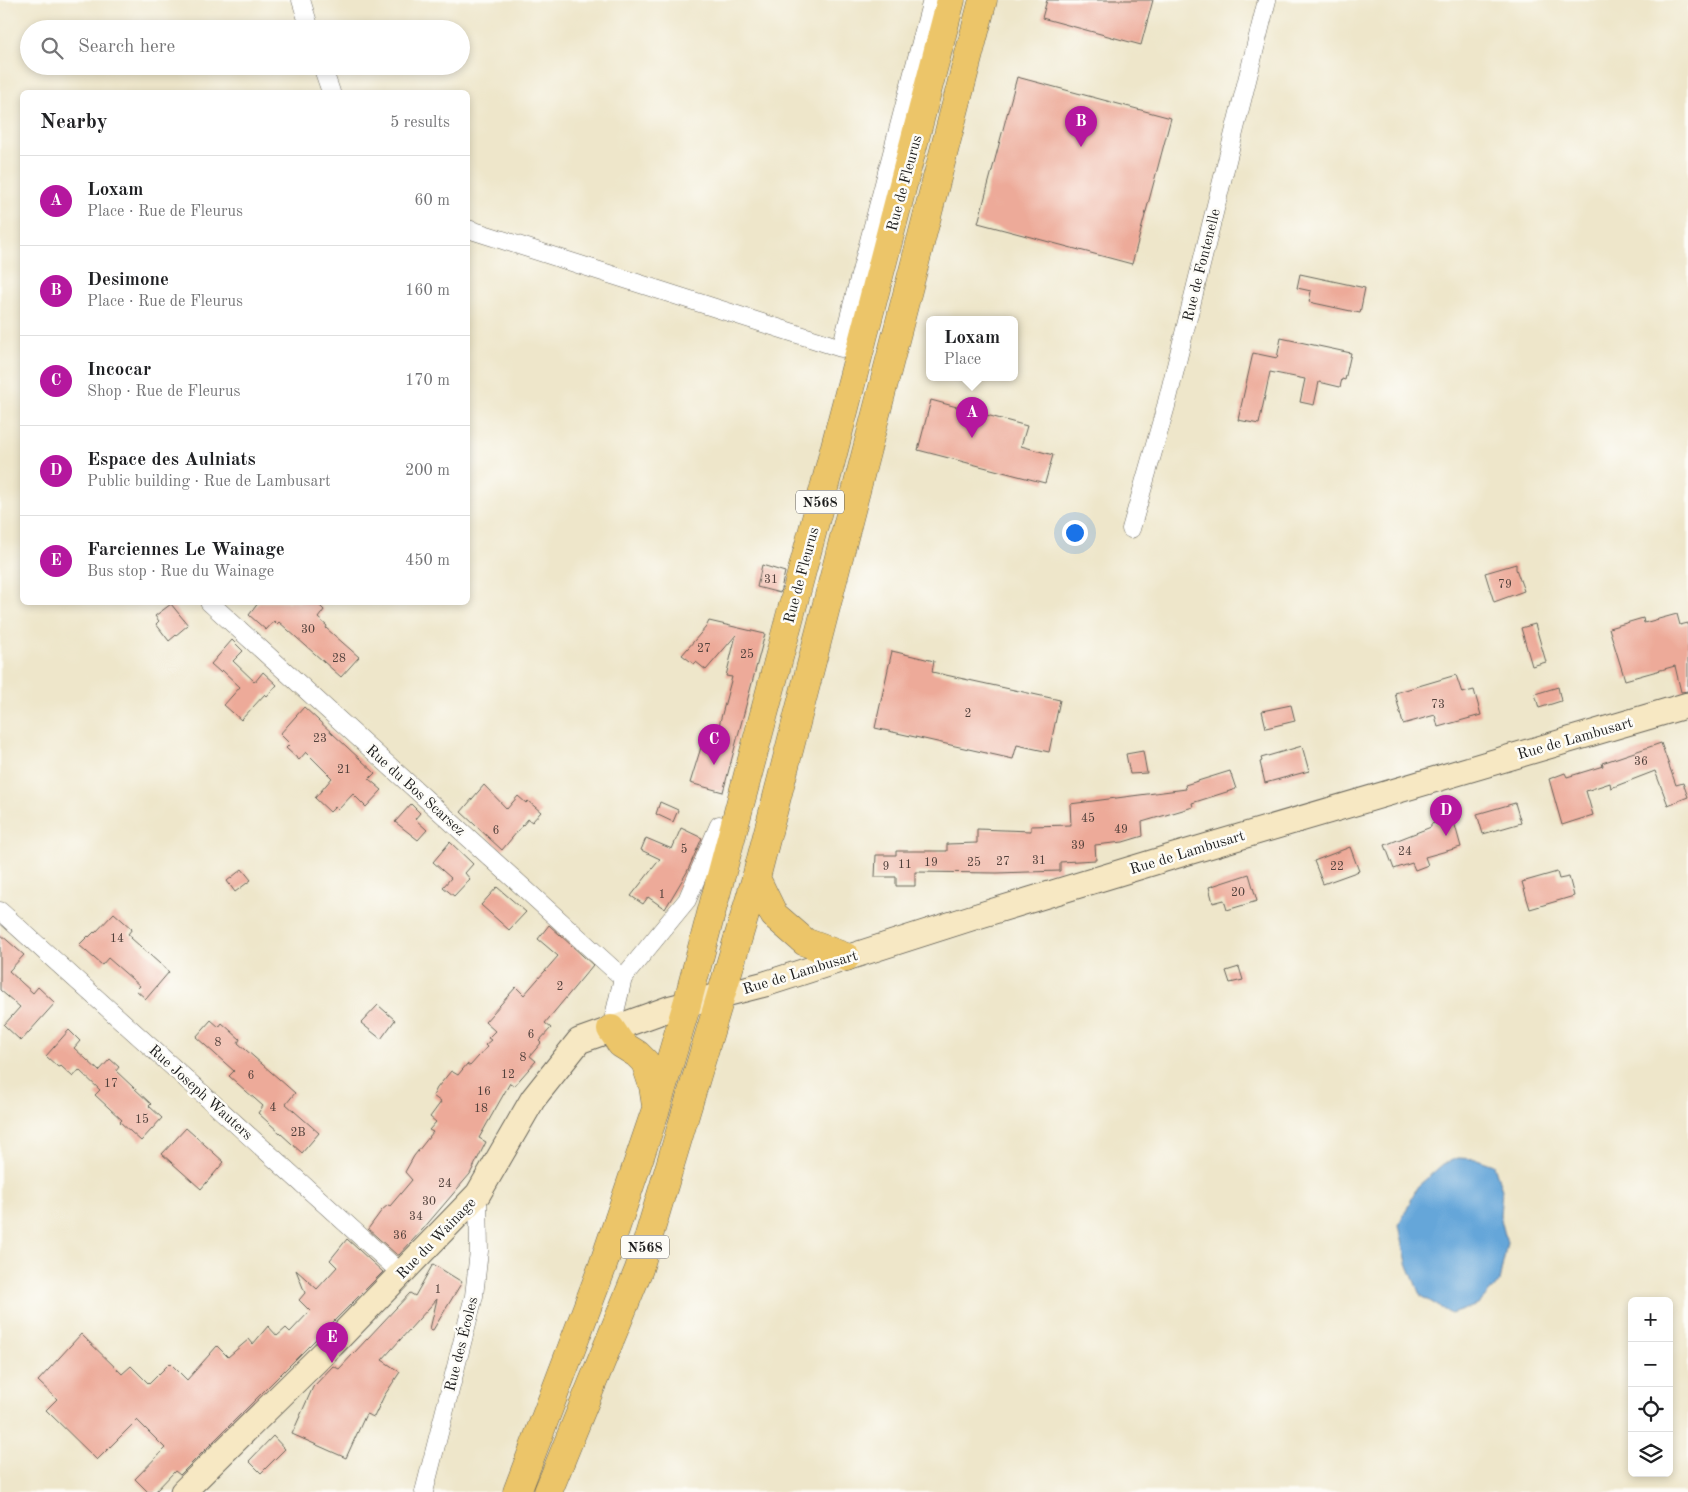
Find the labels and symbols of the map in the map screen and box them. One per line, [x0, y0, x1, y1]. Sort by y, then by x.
pin: B [1065, 106, 1097, 147]
street label: Rue de Fleurus [885, 134, 925, 233]
street label: Rue de Fontenelle [1181, 207, 1224, 323]
pin: A [956, 397, 988, 438]
road number: N568 [796, 491, 844, 514]
your location [1062, 520, 1088, 546]
street label: Rue de Fleurus [782, 526, 822, 625]
house number: 31 [764, 574, 778, 586]
house number: 79 [1498, 579, 1512, 591]
house number: 30 [301, 624, 315, 636]
house number: 27 [697, 643, 711, 655]
house number: 25 [740, 648, 754, 661]
house number: 28 [332, 653, 346, 665]
house number: 73 [1431, 699, 1445, 711]
house number: 2 [965, 708, 971, 720]
street label: Rue de Lambusart [1516, 716, 1635, 763]
pin: C [698, 724, 730, 765]
house number: 23 [313, 733, 327, 745]
street label: Rue du Bos Scarsez [362, 743, 468, 839]
house number: 36 [1634, 756, 1648, 768]
house number: 21 [337, 764, 351, 776]
pin: D [1430, 795, 1462, 836]
house number: 45 [1081, 812, 1095, 825]
house number: 49 [1114, 824, 1128, 836]
house number: 6 [493, 825, 500, 837]
street label: Rue de Lambusart [1128, 829, 1247, 878]
house number: 39 [1071, 840, 1085, 852]
house number: 5 [681, 843, 688, 856]
house number: 24 [1398, 846, 1412, 858]
house number: 31 [1032, 855, 1046, 867]
house number: 25 [967, 856, 981, 869]
house number: 27 [996, 856, 1010, 868]
house number: 19 [924, 857, 938, 869]
house number: 11 [898, 859, 912, 871]
house number: 9 [883, 861, 889, 873]
house number: 22 [1330, 861, 1344, 873]
house number: 20 [1231, 887, 1245, 899]
house number: 1 [659, 889, 665, 901]
house number: 14 [110, 933, 124, 945]
street label: Rue de Lambusart [741, 949, 860, 998]
house number: 2 [557, 981, 563, 993]
house number: 6 [528, 1029, 535, 1041]
house number: 8 [215, 1037, 222, 1049]
street label: Rue Joseph Wauters [145, 1043, 255, 1144]
house number: 8 [520, 1052, 527, 1064]
house number: 12 [501, 1069, 515, 1081]
house number: 6 [248, 1070, 255, 1082]
house number: 17 [104, 1078, 118, 1090]
house number: 16 [477, 1086, 491, 1098]
house number: 4 [270, 1102, 277, 1114]
house number: 18 [474, 1103, 488, 1115]
house number: 15 [135, 1113, 149, 1126]
house number: 2B [290, 1127, 306, 1139]
house number: 24 [438, 1178, 452, 1190]
street label: Rue du Wainage [395, 1195, 480, 1283]
house number: 30 [422, 1196, 436, 1208]
house number: 34 [409, 1211, 423, 1223]
house number: 36 [393, 1230, 407, 1242]
road number: N568 [621, 1236, 669, 1258]
house number: 1 [435, 1284, 441, 1296]
street label: Rue des Écoles [441, 1295, 481, 1393]
pin: E [316, 1322, 348, 1363]

